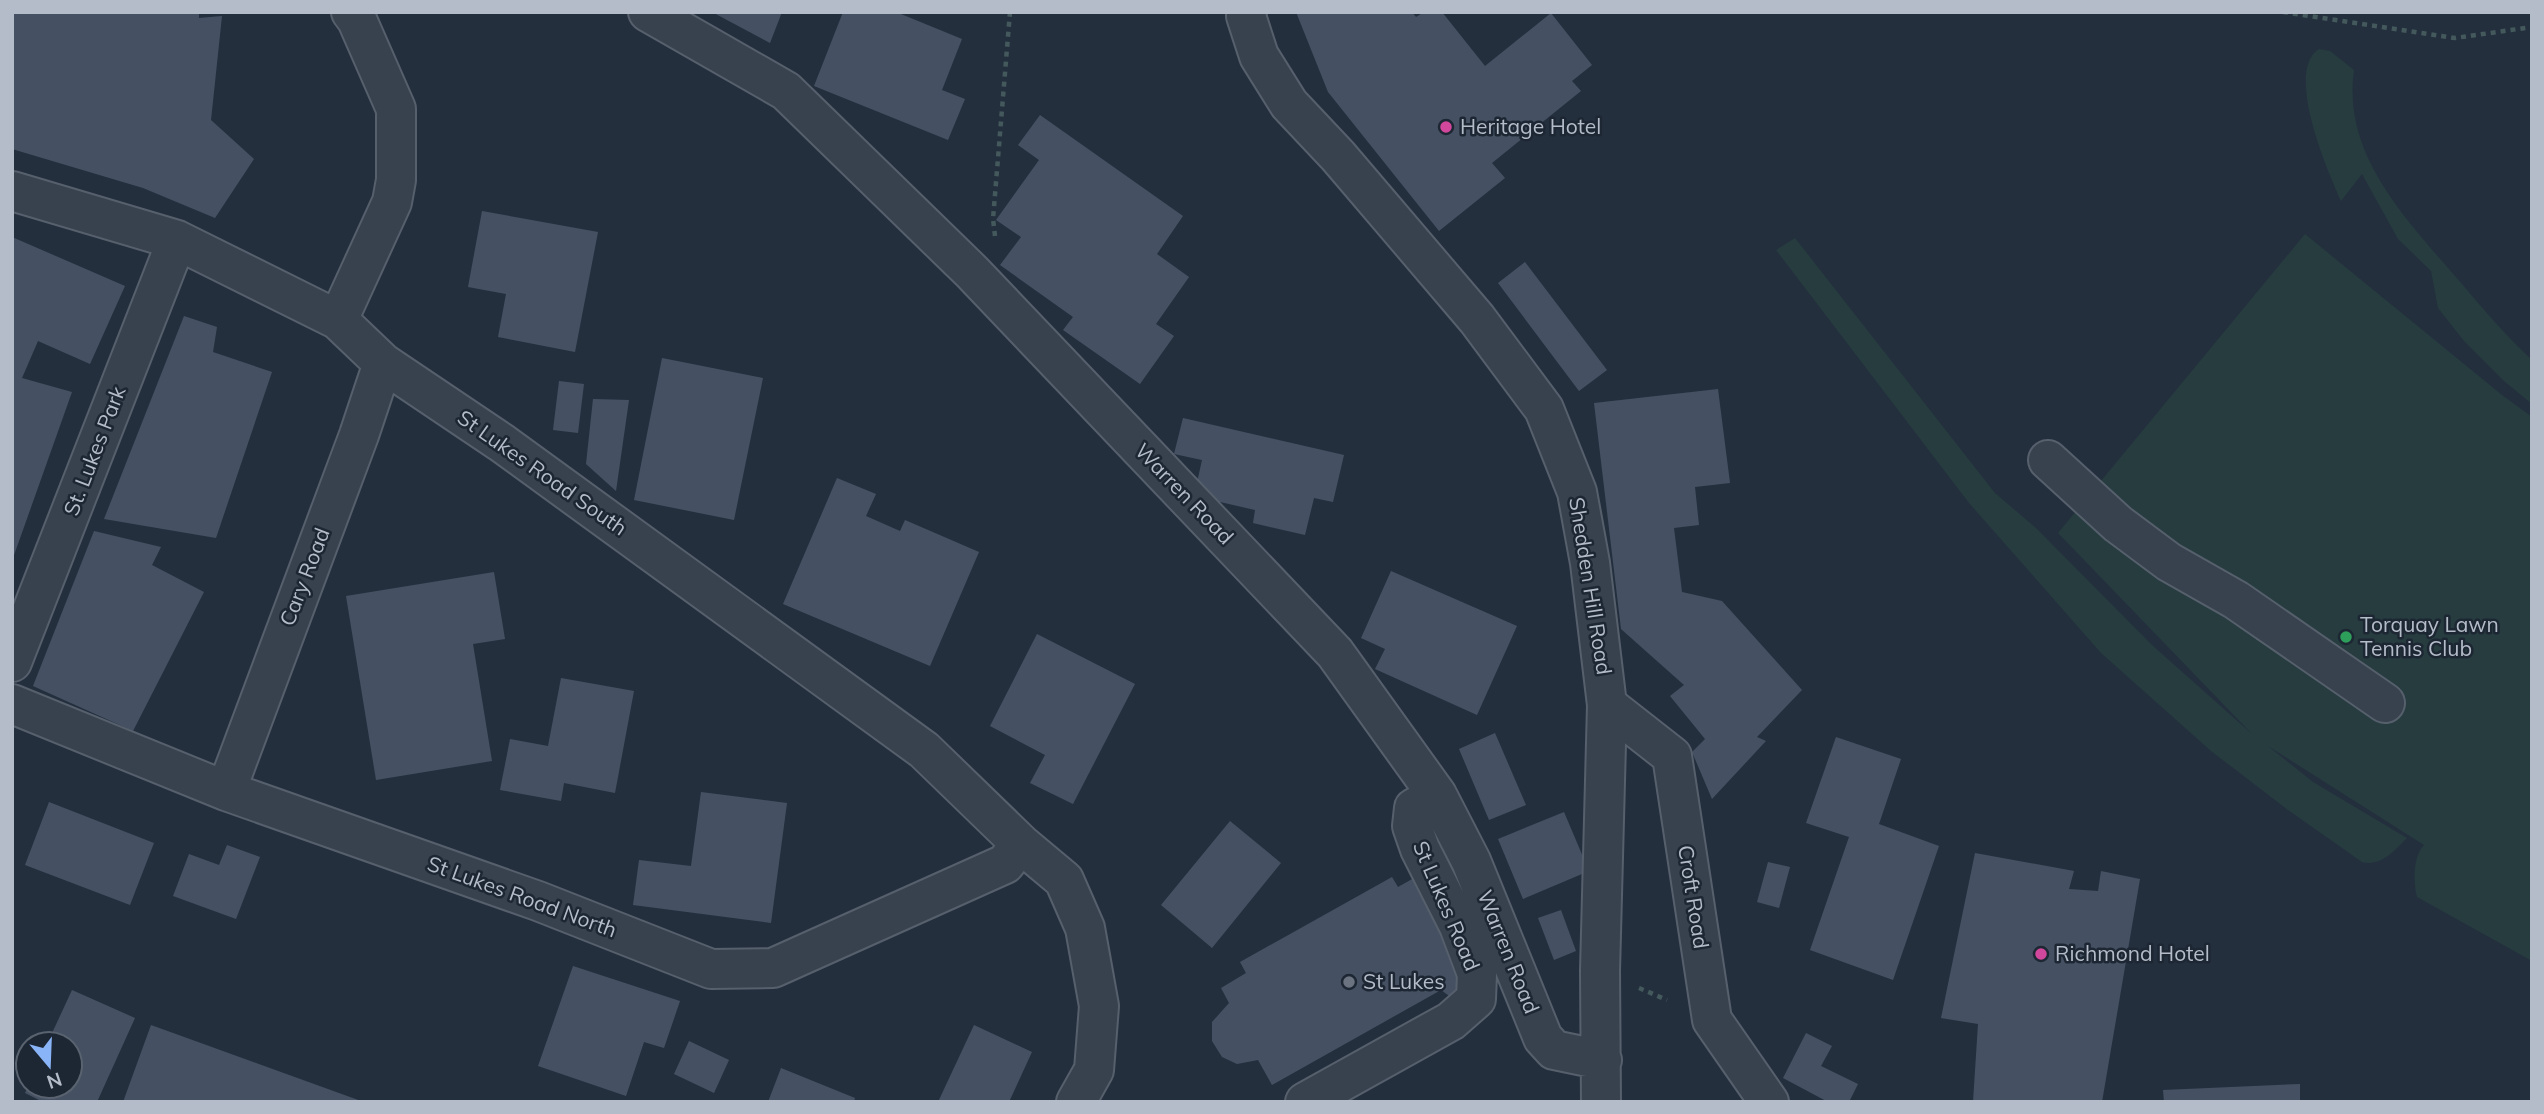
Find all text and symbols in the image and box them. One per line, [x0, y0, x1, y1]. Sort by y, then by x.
place label: Heritage Hotel [1460, 113, 1601, 139]
marker: Heritage Hotel [1438, 119, 1454, 135]
street label: St. Lukes Park [57, 382, 131, 519]
street label: St Lukes Road South [453, 404, 632, 540]
street label: Warren Road [1130, 437, 1239, 549]
street label: Shedden Hill Road [1564, 495, 1618, 676]
street label: Cary Road [273, 524, 335, 629]
place label: Torquay Lawn Tennis Club [2360, 611, 2499, 661]
marker: Torquay Lawn Tennis Club [2338, 629, 2354, 645]
street label: St Lukes Road [1408, 837, 1486, 974]
street label: Croft Road [1673, 843, 1715, 951]
street label: St Lukes Road North [424, 850, 621, 942]
street label: Warren Road [1472, 886, 1545, 1017]
place label: Richmond Hotel [2055, 940, 2210, 966]
marker: Richmond Hotel [2033, 946, 2049, 962]
place label: St Lukes [1363, 968, 1445, 994]
marker: St Lukes [1341, 974, 1357, 990]
north arrow [14, 1030, 84, 1100]
text: N [44, 1067, 65, 1095]

